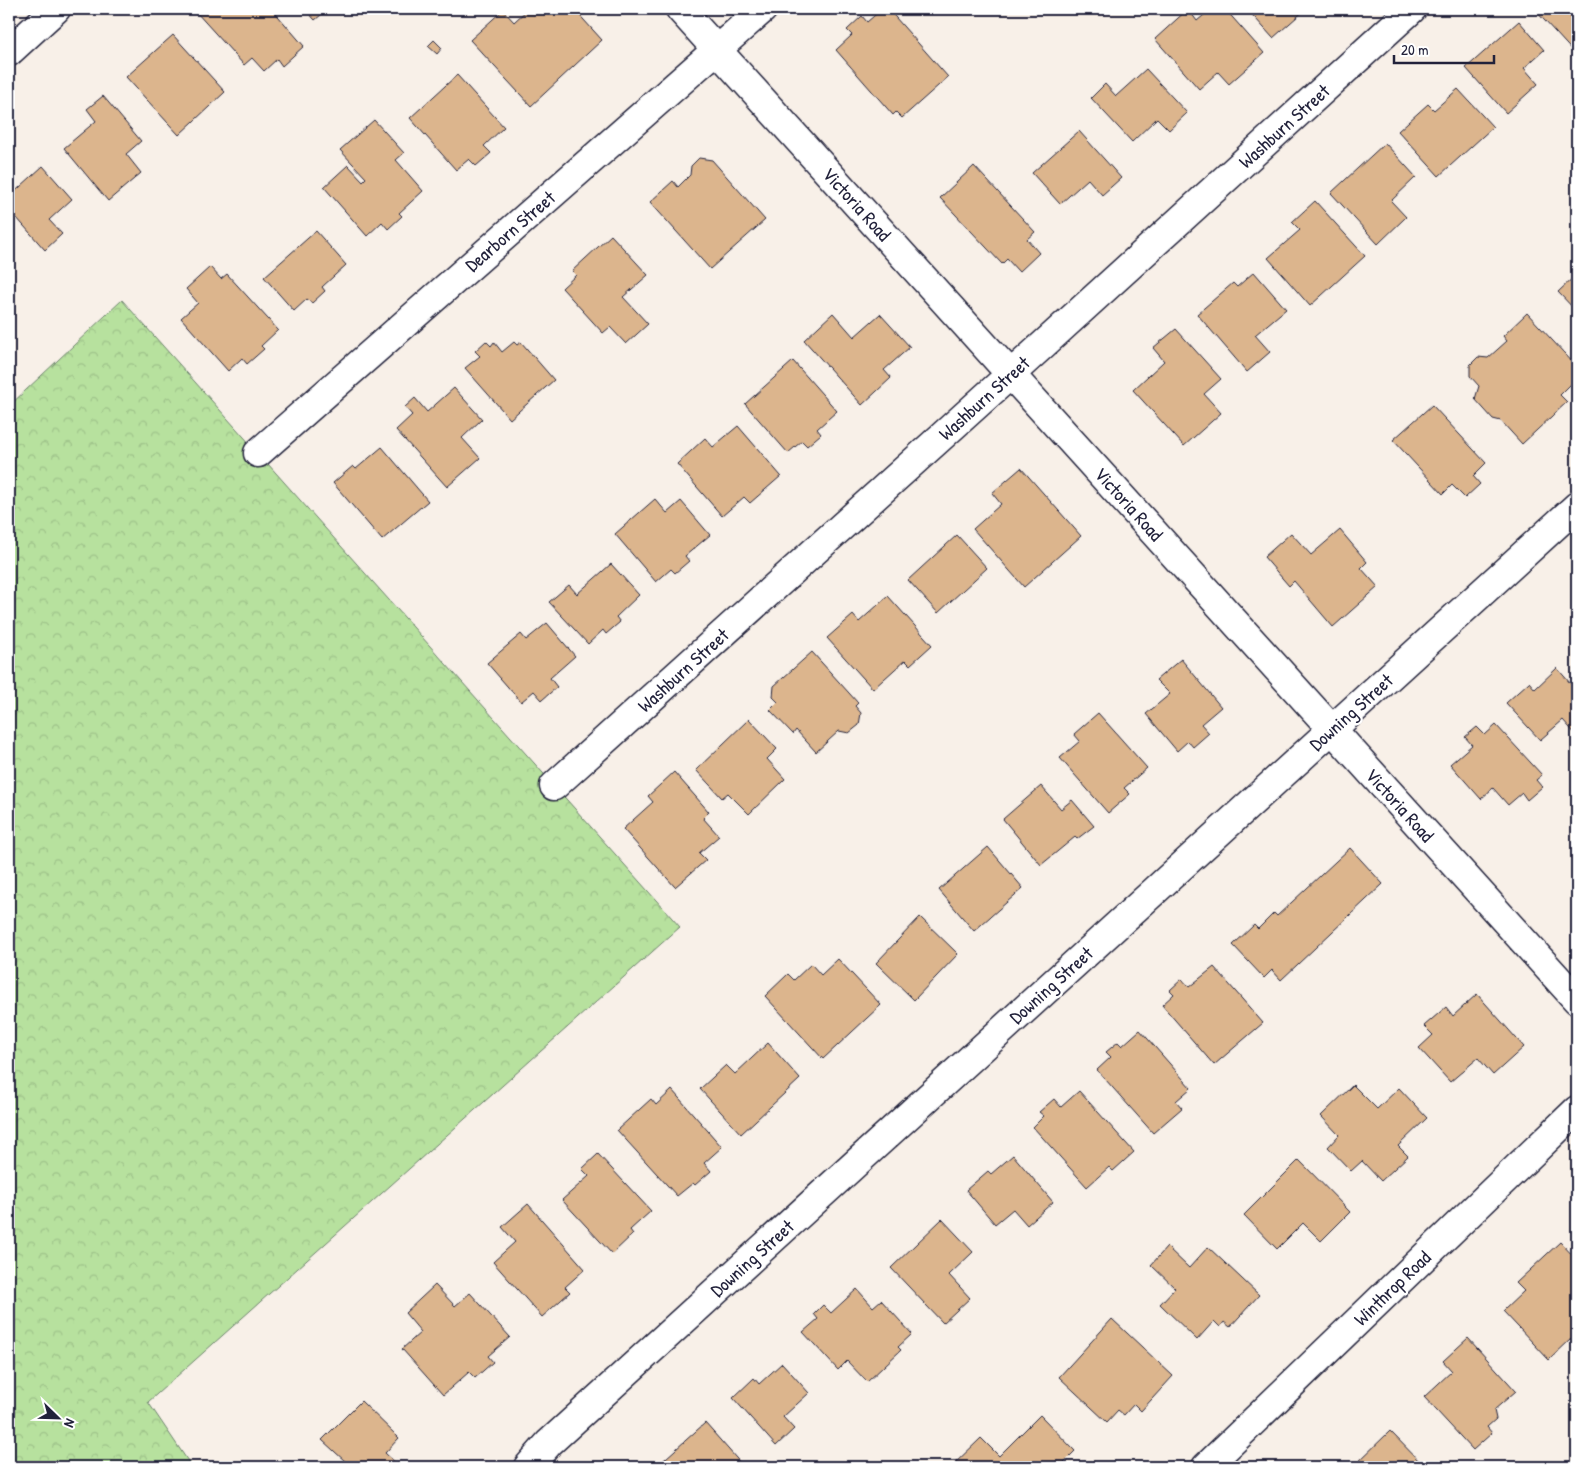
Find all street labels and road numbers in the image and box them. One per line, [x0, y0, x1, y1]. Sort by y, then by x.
street label: Washburn Street [1233, 78, 1336, 174]
street label: Victoria Road [817, 161, 898, 247]
street label: Dearborn Street [459, 184, 561, 277]
street label: Washburn Street [933, 350, 1036, 446]
street label: Victoria Road [1089, 461, 1170, 547]
street label: Washburn Street [632, 622, 735, 718]
street label: Downing Street [1304, 667, 1399, 756]
street label: Victoria Road [1360, 762, 1441, 848]
street label: Downing Street [1004, 940, 1099, 1029]
street label: Downing Street [705, 1213, 800, 1302]
street label: Winthrop Road [1348, 1244, 1437, 1331]

